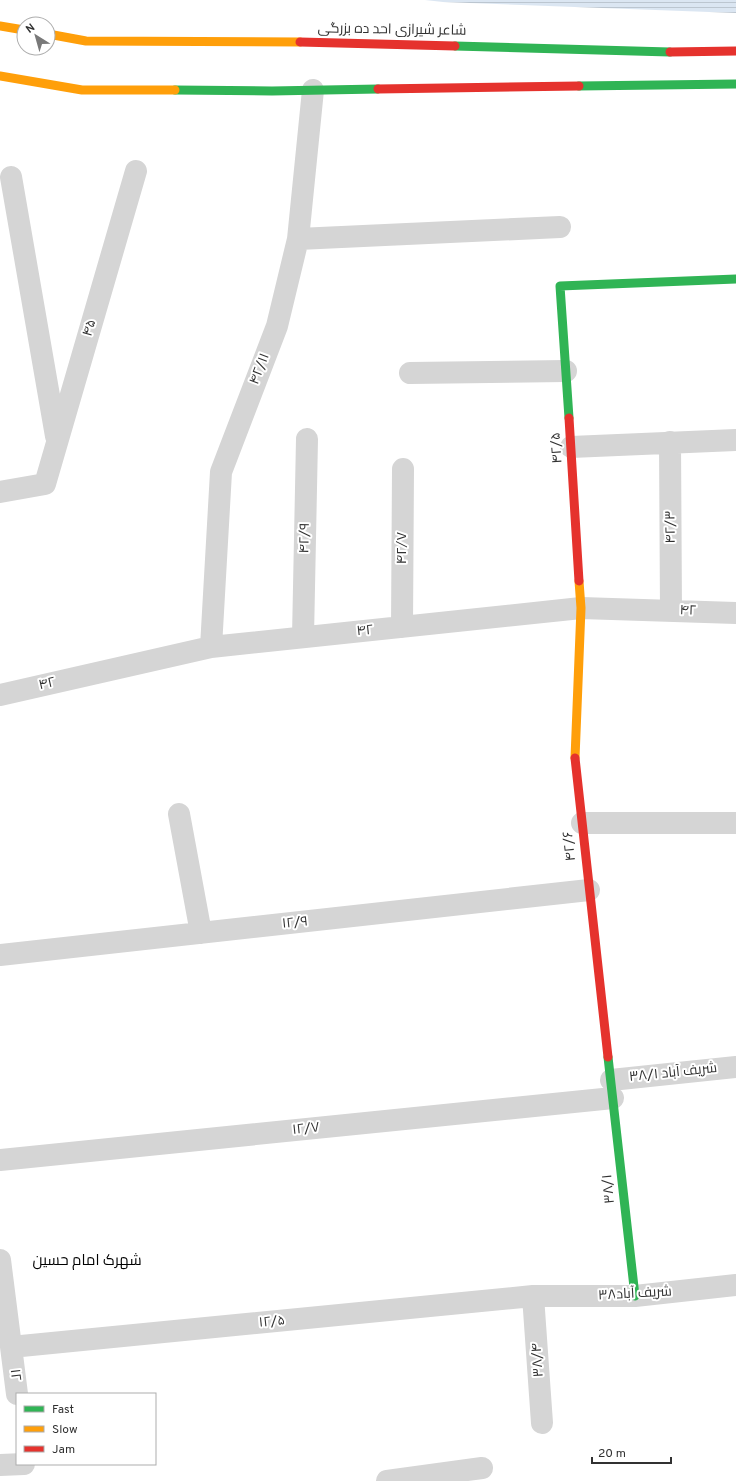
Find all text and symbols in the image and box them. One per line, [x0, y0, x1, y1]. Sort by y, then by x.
north arrow [16, 16, 56, 56]
street label: شاعر شیرازی احد ده بزرگی [318, 20, 466, 40]
text: N [23, 21, 38, 37]
street label: ۴۵ [79, 318, 101, 338]
street label: ۴۲/۱۱ [246, 351, 274, 387]
street label: ۴۲/۵ [547, 432, 567, 464]
street label: ۴۲/۳ [662, 510, 680, 544]
street label: ۴۲/۹ [296, 522, 314, 554]
street label: ۴۲/۷ [394, 532, 411, 564]
street label: ۴۲ [679, 602, 697, 620]
street label: ۴۲ [356, 622, 374, 640]
street label: ۴۲ [37, 674, 57, 694]
street label: ۴۲/۶ [560, 830, 580, 862]
street label: ۱۲/۹ [281, 913, 309, 933]
street label: ۳۸/۱ شریف آباد [628, 1060, 718, 1086]
street label: ۱۲/۷ [292, 1119, 321, 1139]
street label: ۳۸/۱ [599, 1173, 619, 1205]
district label: شهرک امام حسین [32, 1252, 142, 1271]
street label: شریف آباد۳۸ [598, 1284, 672, 1304]
street label: ۱۲/۵ [258, 1312, 286, 1332]
street label: ۳۸/۴ [528, 1342, 548, 1378]
street label: ۱۲ [6, 1368, 24, 1382]
legend [16, 1393, 156, 1465]
text: Fast [52, 1402, 74, 1418]
text: Slow [52, 1422, 78, 1438]
scale bar [592, 1439, 671, 1465]
text: Jam [52, 1442, 75, 1458]
text: 20 m [598, 1446, 626, 1462]

